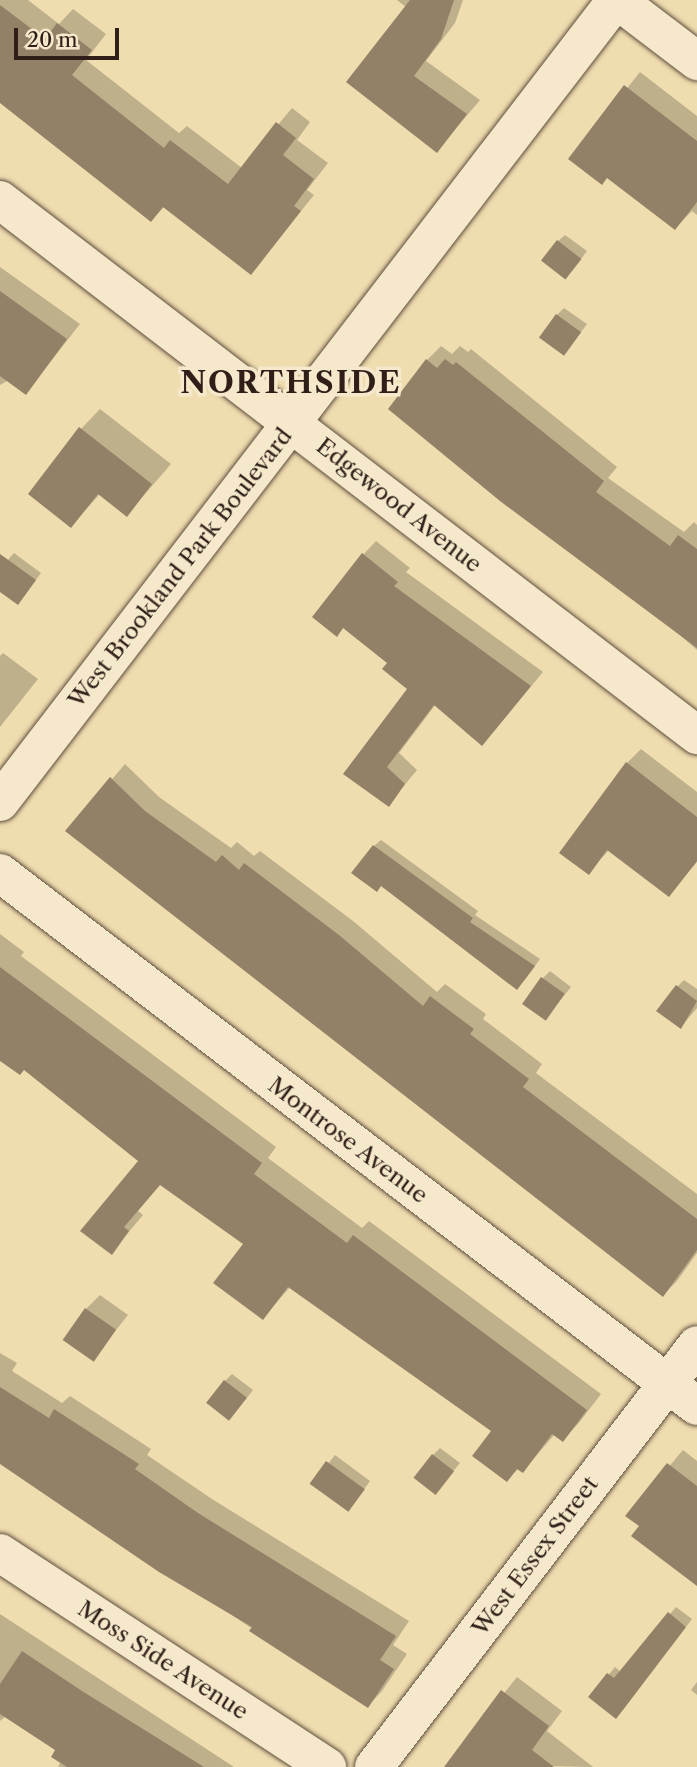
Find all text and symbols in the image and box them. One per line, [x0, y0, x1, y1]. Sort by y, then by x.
scale bar [18, 14, 122, 58]
text: 20 m [27, 27, 78, 52]
district label: NORTHSIDE [181, 365, 401, 401]
street label: West Brookland Park Boulevard [62, 423, 298, 713]
street label: Edgewood Avenue [311, 432, 487, 578]
street label: Montrose Avenue [262, 1071, 434, 1209]
street label: West Essex Street [466, 1471, 604, 1641]
street label: Moss Side Avenue [72, 1594, 254, 1726]

